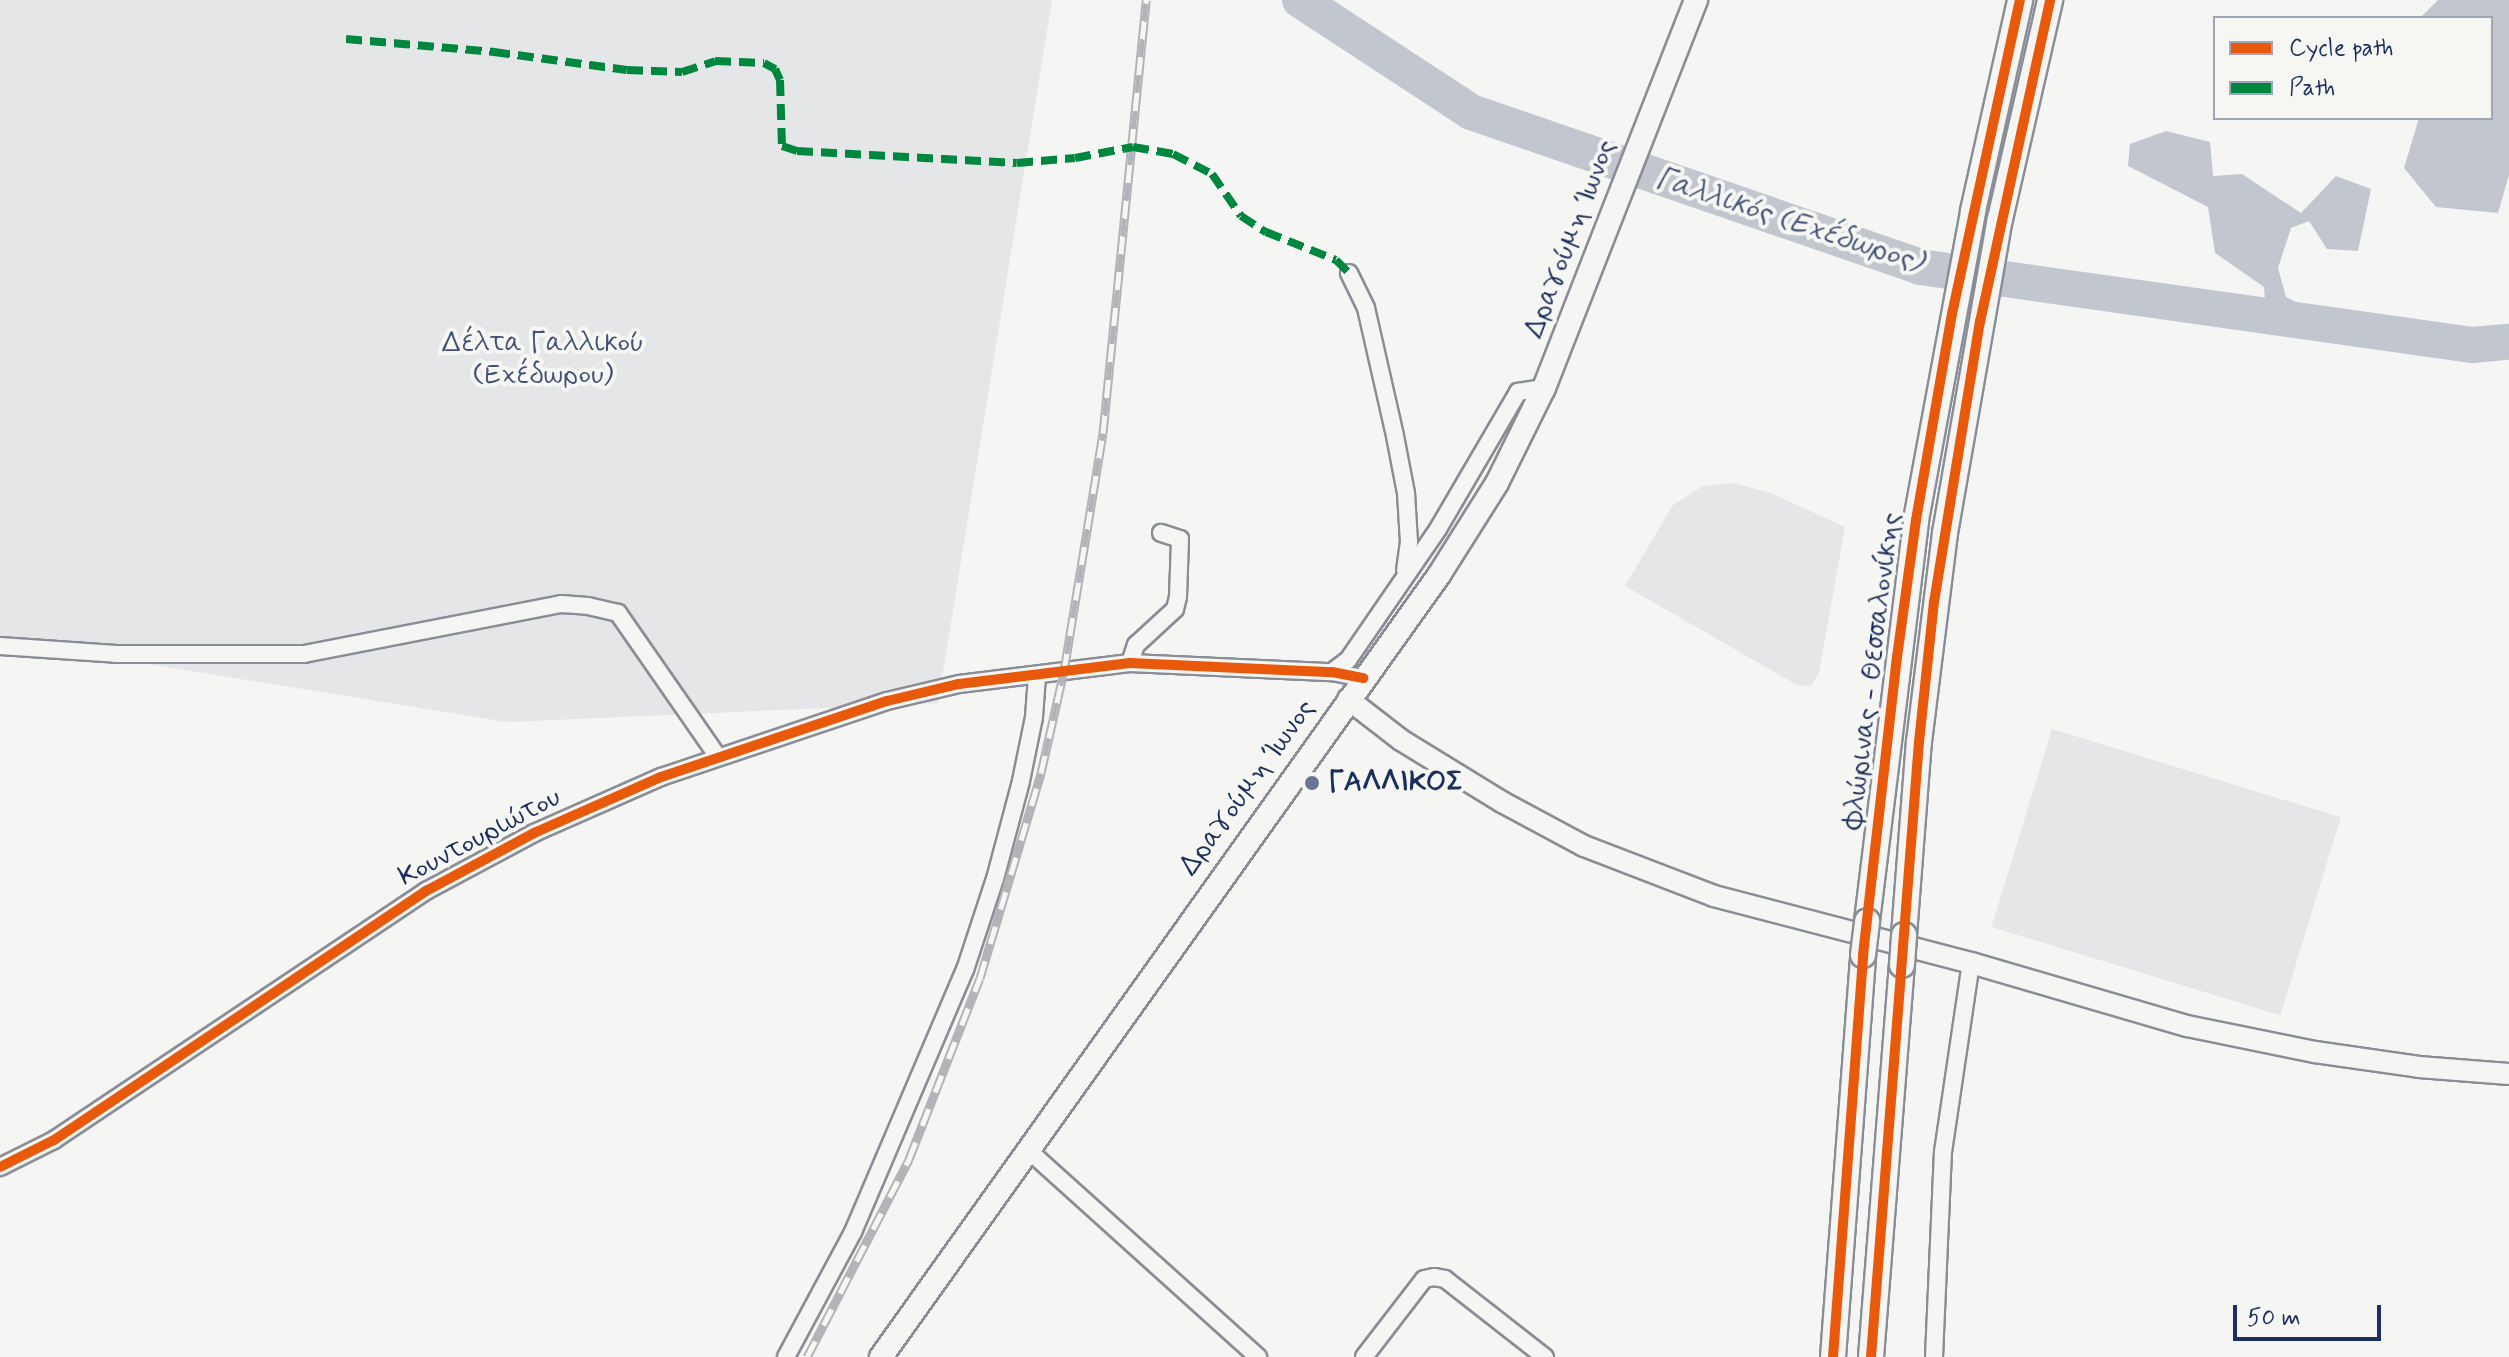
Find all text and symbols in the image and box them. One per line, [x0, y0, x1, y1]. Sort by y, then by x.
legend [2213, 16, 2493, 120]
text: Cycle path [2289, 33, 2394, 64]
text: Path [2289, 73, 2335, 104]
street label: Δραγούμη Ίωνος [1518, 135, 1624, 343]
water label: Γαλλικός (Εχέδωρος) [1651, 161, 1927, 281]
park label: Δέλτα Γαλλικού (Εχέδωρου) [442, 327, 644, 393]
street label: Φλώρινας - Θεσσαλονίκης [1837, 511, 1909, 831]
street label: Δραγούμη Ίωνος [1173, 693, 1323, 883]
place label: ΓΑΛΛΙΚΟΣ [1328, 766, 1463, 800]
marker: ΓΑΛΛΙΚΟΣ [1303, 774, 1321, 792]
street label: Κουντουριώτου [393, 781, 567, 895]
scale bar [2237, 1289, 2385, 1339]
text: 50 m [2247, 1303, 2301, 1334]

